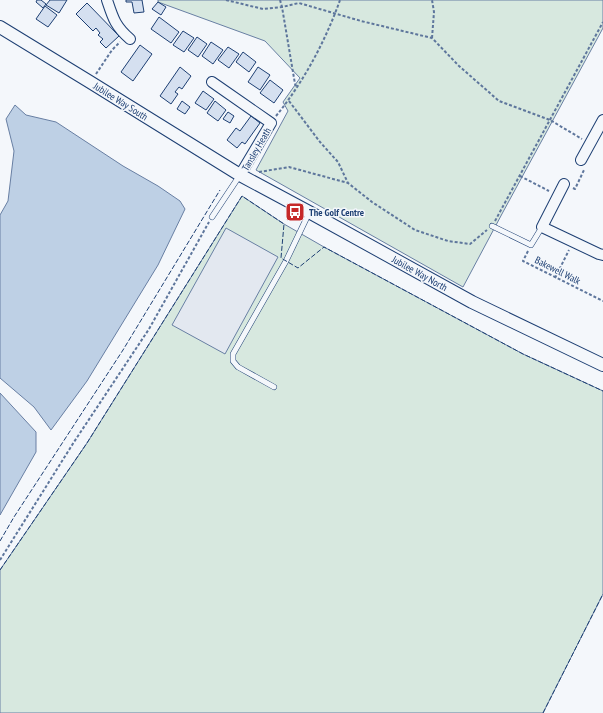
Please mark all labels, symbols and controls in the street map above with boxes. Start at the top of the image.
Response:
street label: Jubilee Way South [90,79,150,123]
street label: Tansley Heath [239,125,274,173]
bus stop icon: The Golf Centre [284,201,306,223]
place label: The Golf Centre [309,206,364,219]
street label: Jubilee Way North [389,252,450,294]
street label: Bakewell Walk [533,253,583,288]

